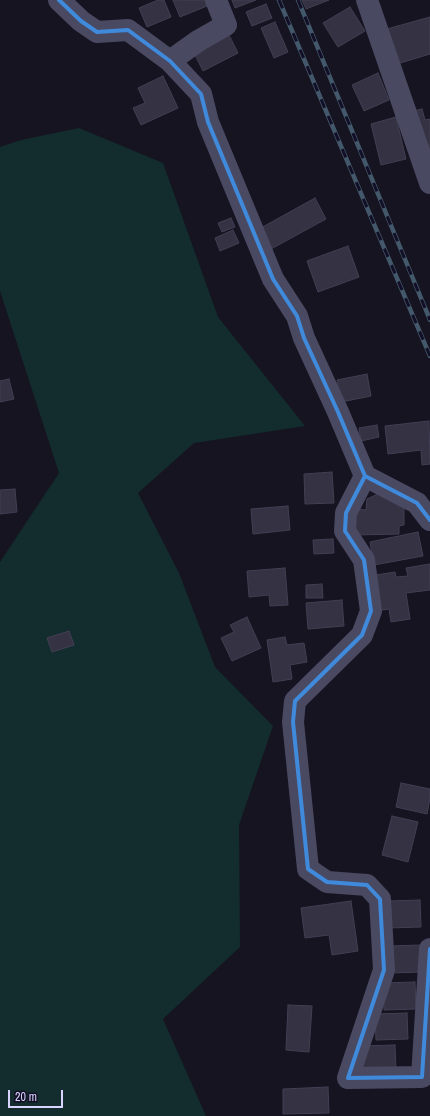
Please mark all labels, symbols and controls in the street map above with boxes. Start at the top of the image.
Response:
scale bar [10,1082,65,1108]
text: 20 m [15,1089,37,1105]

